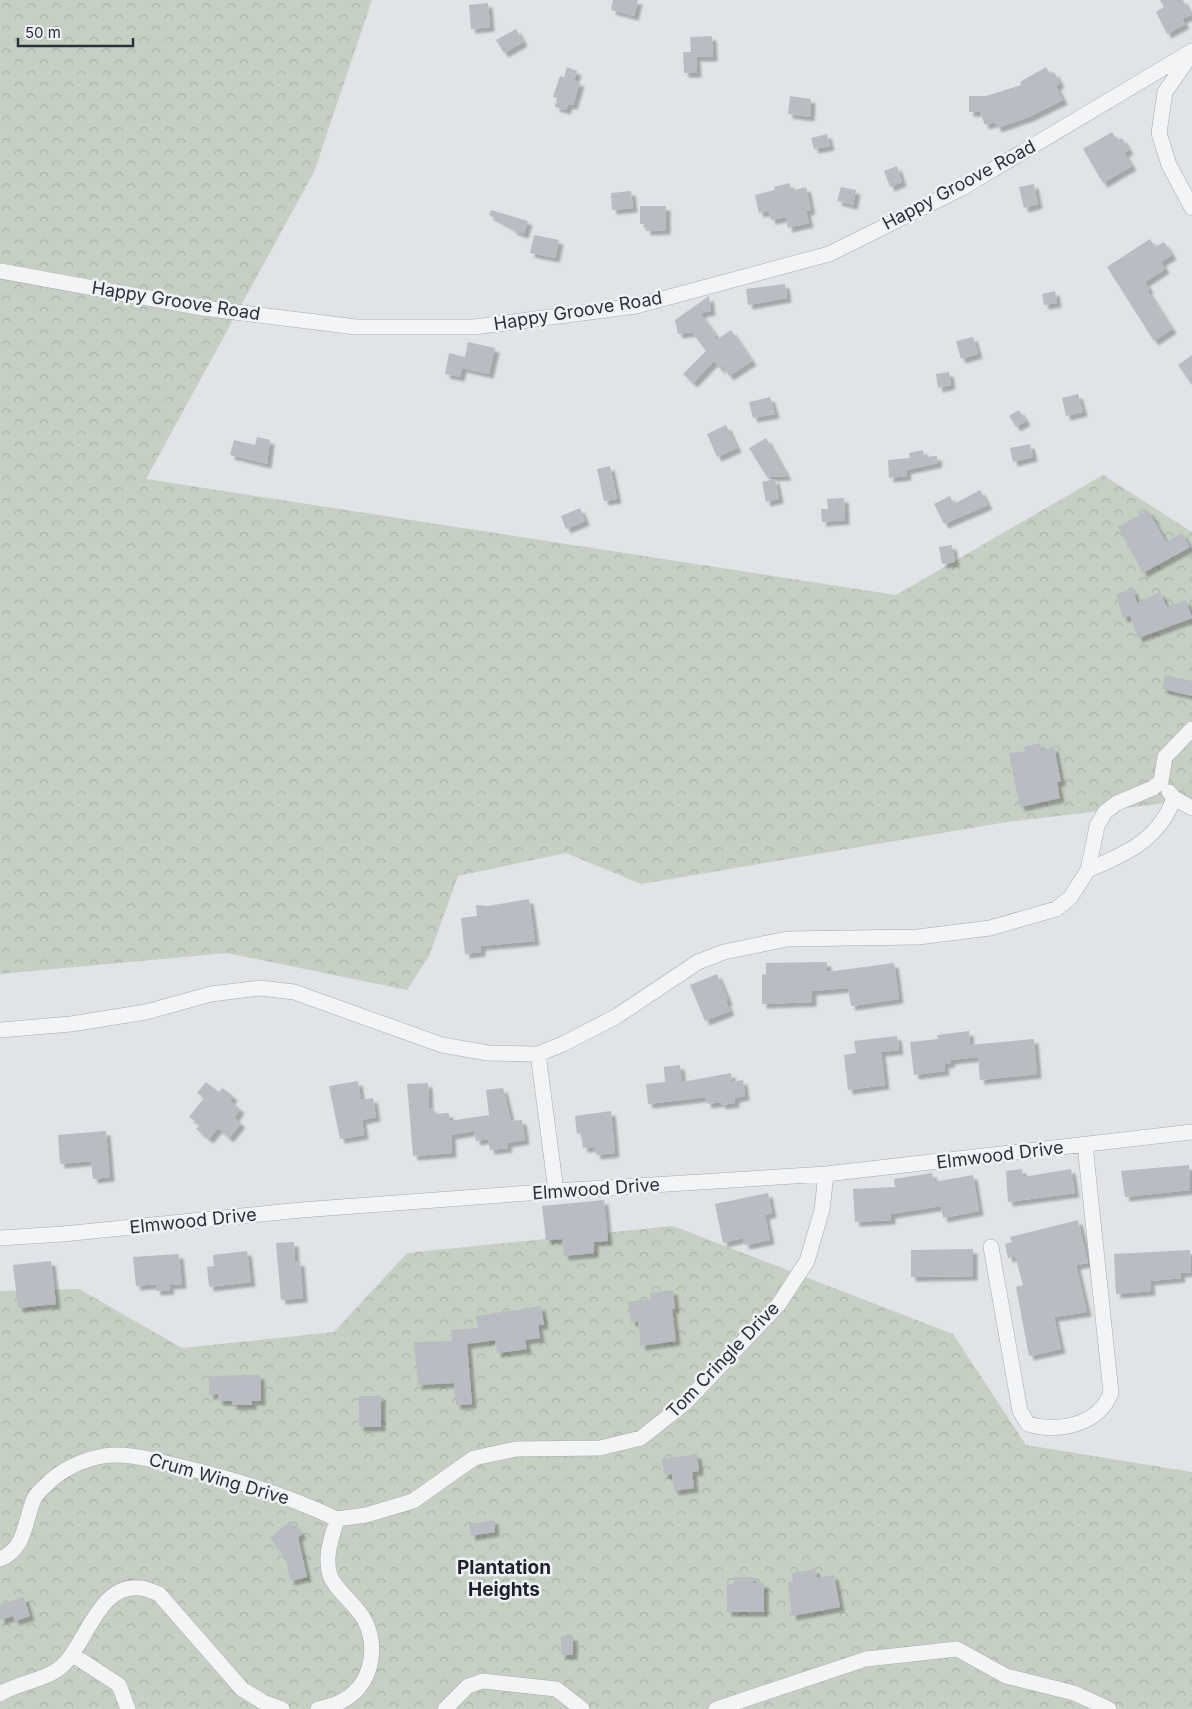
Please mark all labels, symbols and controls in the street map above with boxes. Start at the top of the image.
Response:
scale bar [18,15,132,47]
text: 50 m [25,23,61,42]
street label: Happy Groove Road [879,135,1039,234]
street label: Happy Groove Road [90,277,262,324]
street label: Happy Groove Road [492,287,664,334]
street label: Elmwood Drive [935,1136,1065,1173]
street label: Elmwood Drive [532,1174,660,1203]
street label: Elmwood Drive [128,1203,258,1238]
street label: Tom Cringle Drive [662,1297,783,1422]
street label: Crum Wing Drive [147,1448,292,1509]
district label: Plantation Heights [457,1556,551,1601]

